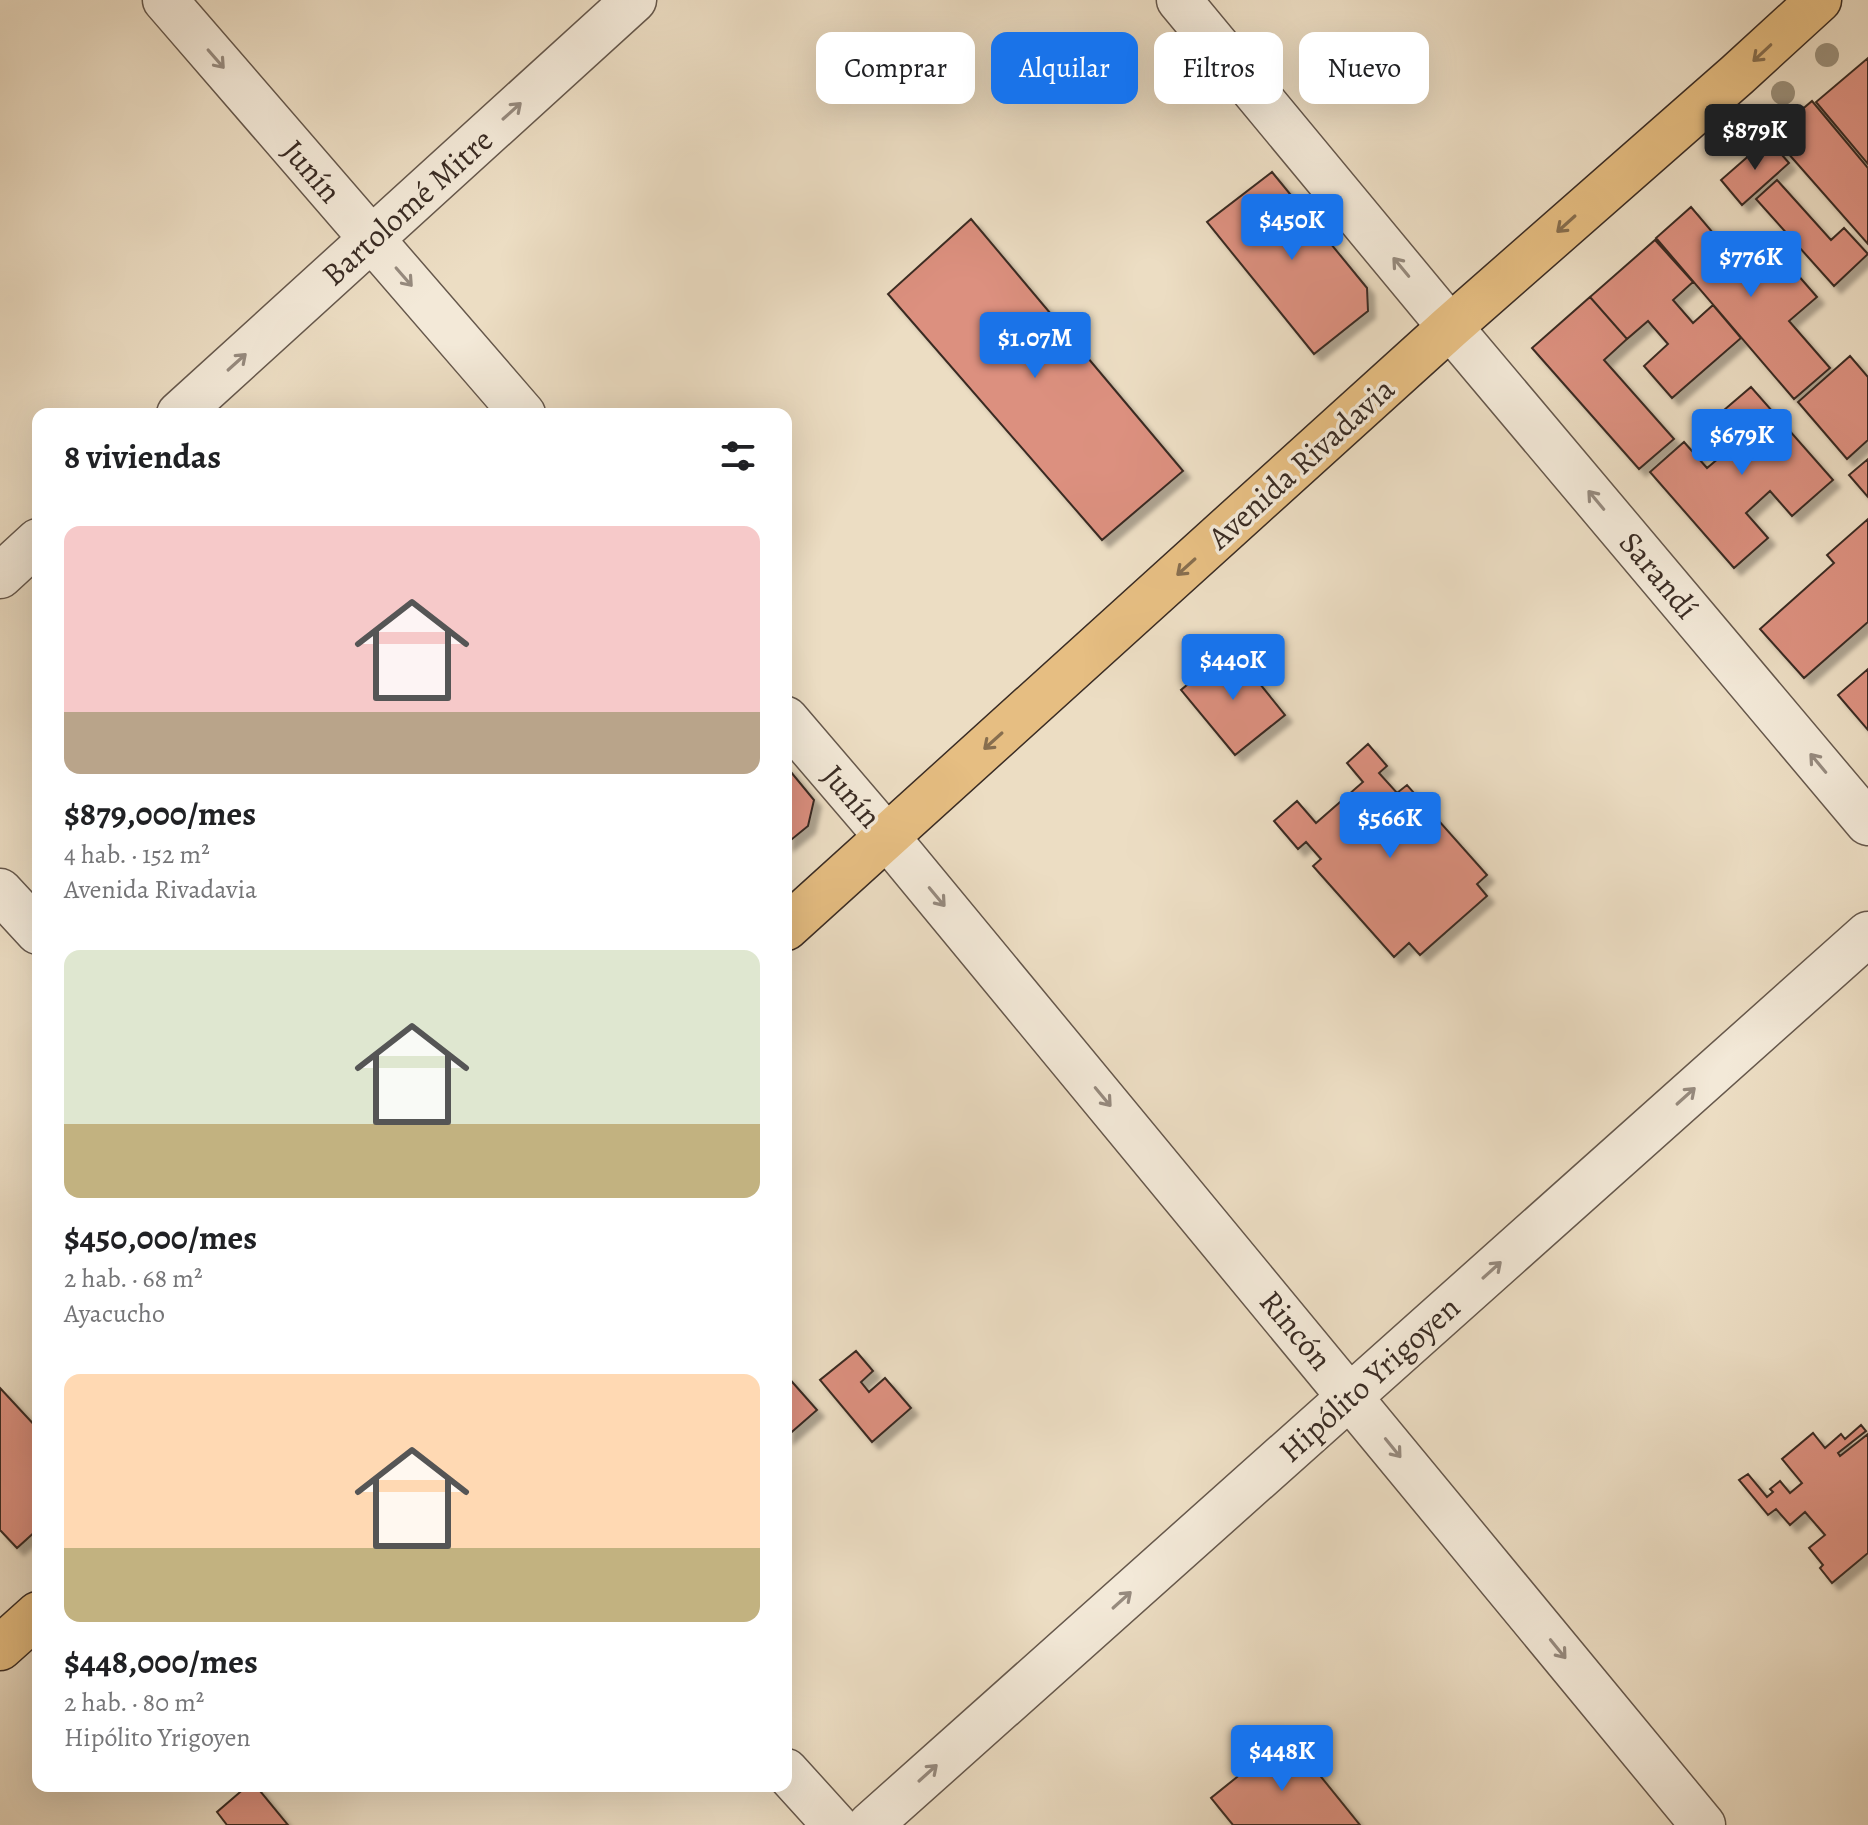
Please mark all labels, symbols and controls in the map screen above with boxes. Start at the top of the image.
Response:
chip: Comprar [816,32,975,104]
chip: Alquilar [991,32,1138,104]
chip: Filtros [1154,32,1283,104]
chip: Nuevo [1299,32,1429,104]
one-way arrow [1752,43,1772,61]
one-way arrow [207,48,225,69]
one-way arrow [502,102,522,121]
pin: $879K [1699,104,1811,172]
text: $879K [1723,112,1787,147]
street label: Bartolomé Mitre [312,118,502,296]
street label: Junín [272,130,352,212]
pin: $450K [1236,194,1348,262]
text: $450K [1259,202,1325,237]
one-way arrow [1557,215,1577,233]
pin: $776K [1695,231,1807,299]
text: $776K [1719,239,1783,274]
one-way arrow [1392,257,1410,278]
one-way arrow [395,266,413,286]
pin: $1.07M [970,312,1100,380]
text: $1.07M [998,320,1072,355]
one-way arrow [226,353,246,371]
street label: Avenida Rivadavia [1197,367,1404,560]
pin: $679K [1686,409,1798,477]
text: $679K [1710,417,1774,452]
text: 8 viviendas [64,433,221,480]
icon: filters [716,434,760,478]
one-way arrow [1587,490,1605,510]
street label: Sarandí [1609,522,1709,628]
one-way arrow [1176,558,1196,576]
icon: home [340,578,484,722]
pin: $440K [1177,634,1289,702]
text: $440K [1200,642,1266,677]
one-way arrow [983,732,1003,750]
one-way arrow [1809,753,1827,774]
street label: Junín [812,755,892,837]
text: $879,000/mes [64,790,256,837]
pin: $566K [1334,792,1446,860]
text: $566K [1358,800,1422,835]
text: 4 hab. · 152 m² [64,837,210,872]
text: Avenida Rivadavia [64,872,257,907]
one-way arrow [928,886,946,906]
icon: home [340,1002,484,1146]
one-way arrow [1094,1086,1111,1107]
one-way arrow [1675,1088,1695,1106]
text: $450,000/mes [64,1214,257,1261]
text: 2 hab. · 68 m² [64,1261,202,1296]
one-way arrow [1481,1261,1501,1279]
street label: Rincón [1249,1280,1343,1380]
street label: Hipólito Yrigoyen [1269,1286,1469,1472]
text: Ayacucho [64,1296,165,1331]
icon: home [340,1426,484,1570]
one-way arrow [1384,1437,1402,1458]
one-way arrow [1112,1591,1132,1609]
text: $448,000/mes [64,1638,258,1685]
one-way arrow [1549,1638,1567,1659]
text: 2 hab. · 80 m² [64,1685,204,1720]
text: Hipólito Yrigoyen [64,1720,251,1755]
pin: $448K [1226,1725,1338,1793]
text: $448K [1249,1733,1315,1768]
one-way arrow [918,1764,938,1782]

